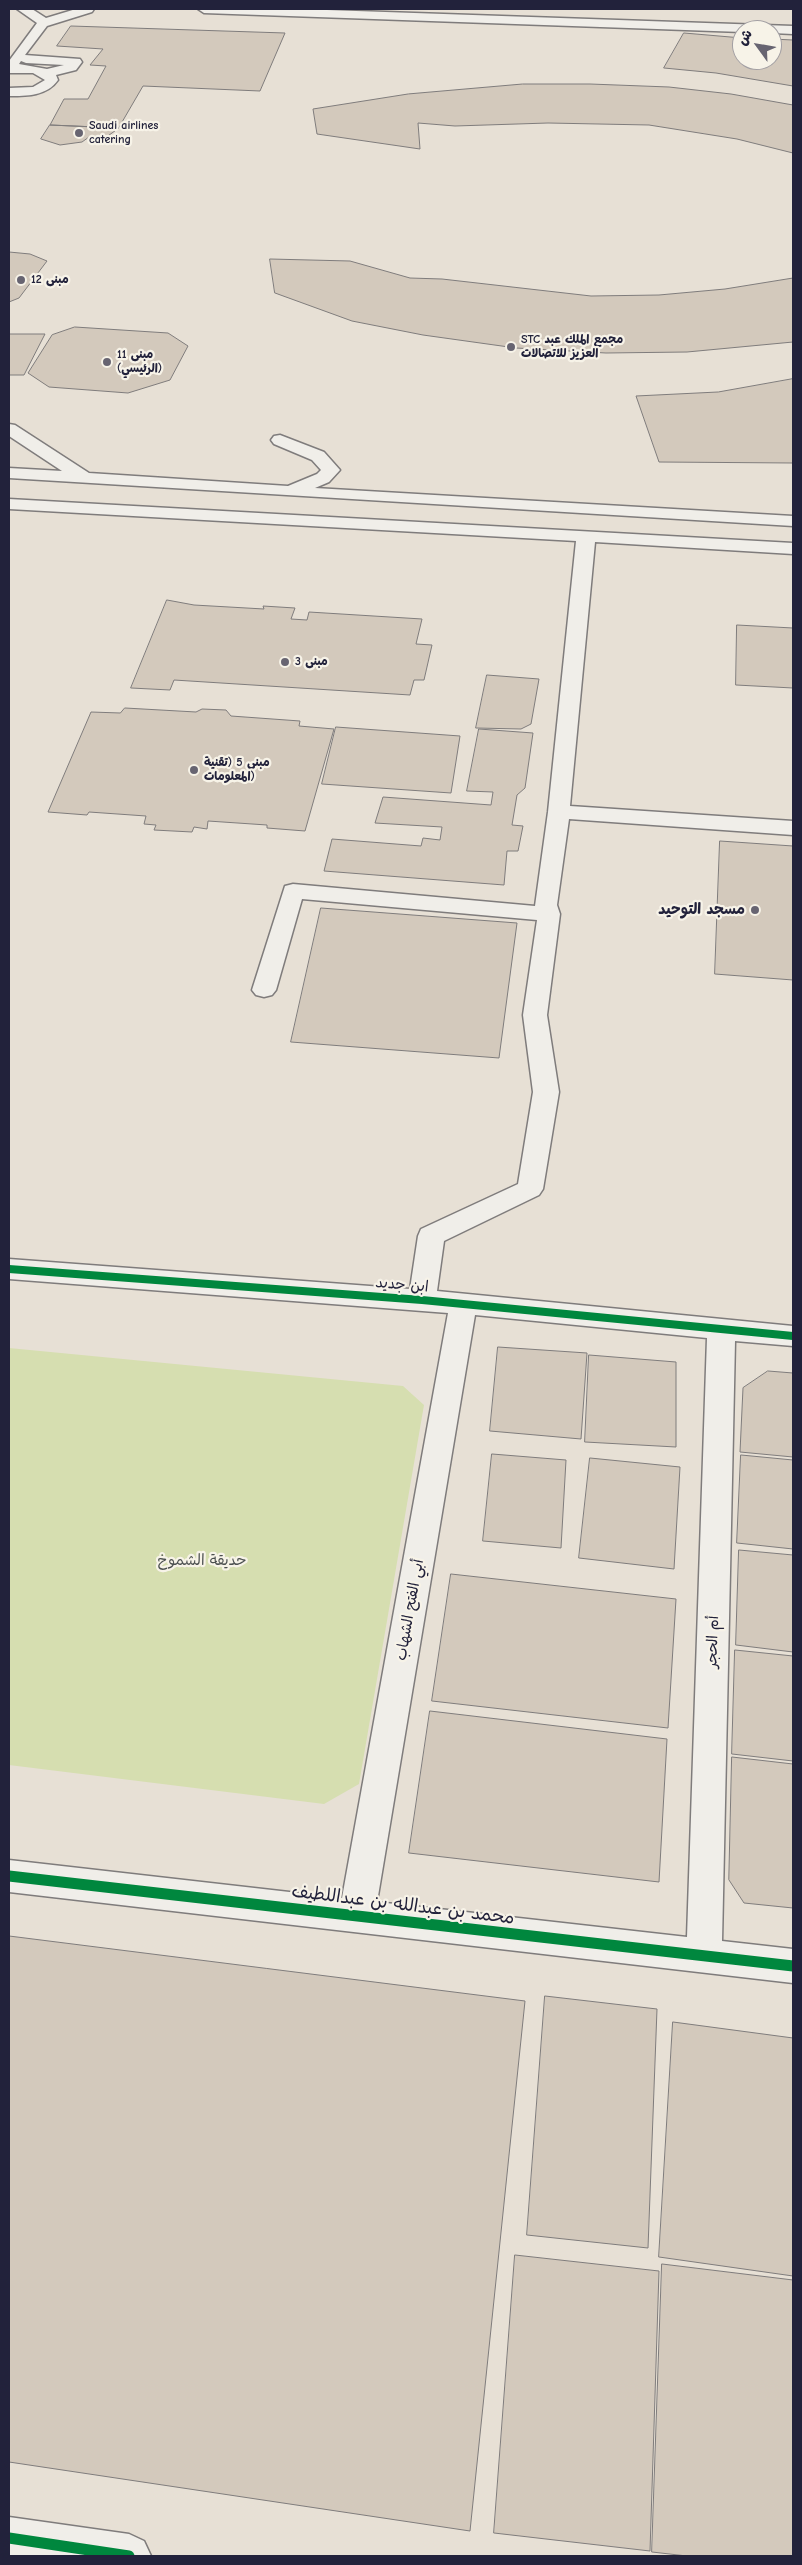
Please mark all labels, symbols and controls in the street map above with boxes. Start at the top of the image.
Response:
north arrow [732,20,782,70]
text: ش [733,26,756,48]
place label: Saudi airlines catering [89,119,158,147]
marker: Saudi airlines catering [73,127,85,139]
place label: مبنى 12 [31,273,69,287]
marker: مبنى 12 [15,274,27,286]
place label: STC مجمع الملك عبد العزيز للاتصالات [521,333,623,361]
marker: STC مجمع الملك عبد العزيز للاتصالات [505,341,517,353]
place label: مبنى 11 (الرئيسي) [117,348,162,376]
marker: مبنى 11 (الرئيسي) [101,356,113,368]
place label: مبنى 3 [295,655,328,669]
marker: مبنى 3 [279,656,291,668]
place label: مبنى 5 (تقنية المعلومات) [204,756,270,784]
marker: مبنى 5 (تقنية المعلومات) [188,764,200,776]
place label: مسجد التوحيد [658,901,745,919]
marker: مسجد التوحيد [749,904,761,916]
street label: ابن جديد [375,1274,429,1296]
park label: حديقة الشموخ [158,1552,246,1570]
street label: أبي الفتح الشهاب [392,1558,428,1662]
street label: أم الحجر [703,1615,723,1669]
street label: محمد بن عبدالله بن عبداللطيف [290,1881,516,1929]

